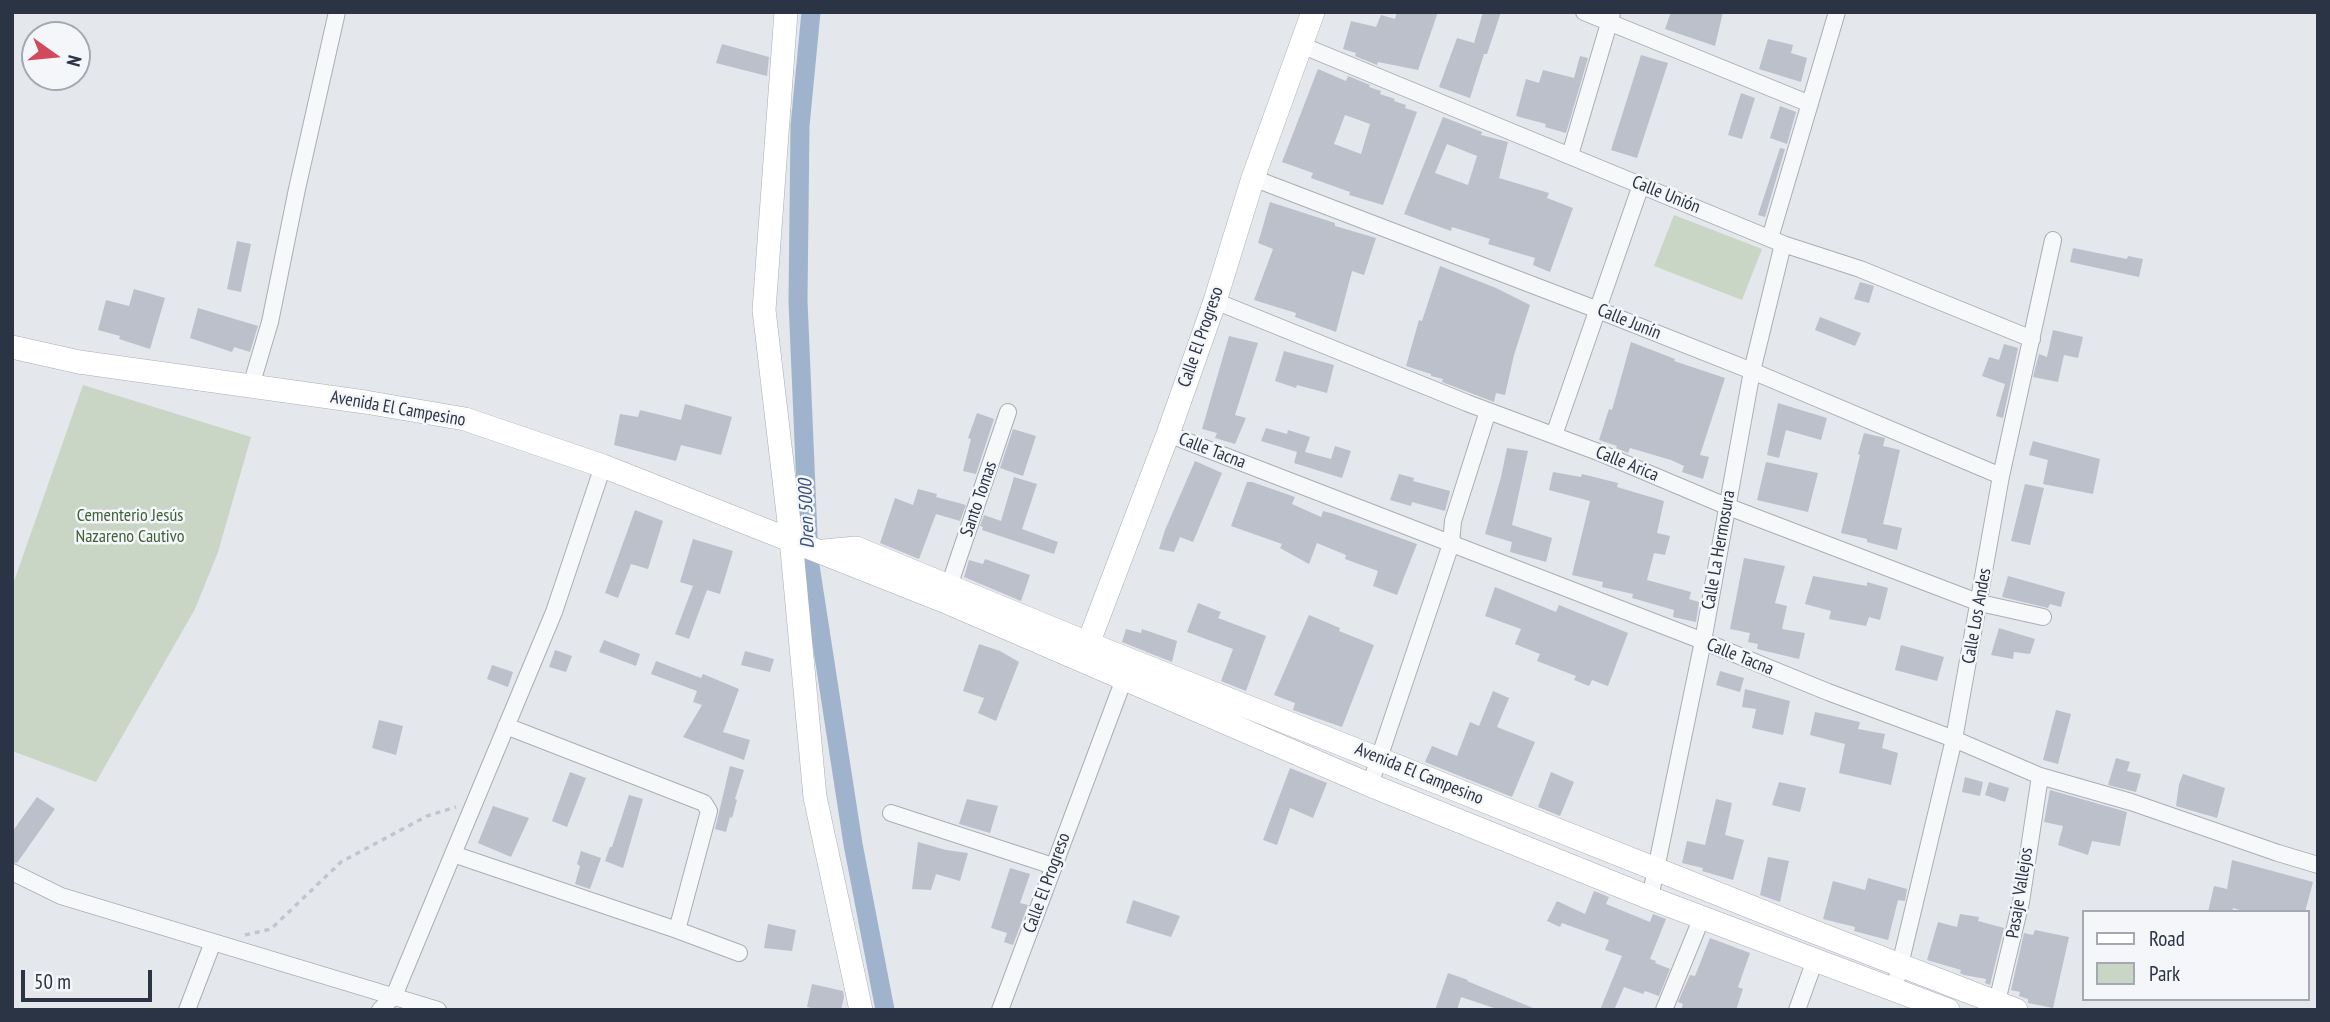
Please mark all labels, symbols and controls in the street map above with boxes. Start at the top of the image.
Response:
north arrow [21,21,91,91]
text: N [61,53,87,69]
street label: Calle Unión [1629,172,1703,218]
street label: Calle El Progreso [1174,284,1228,390]
street label: Calle Junín [1594,299,1664,345]
street label: Avenida El Campesino [329,387,467,431]
street label: Calle Tacna [1175,428,1249,474]
street label: Calle Arica [1592,442,1662,486]
street label: Santo Tomas [956,459,1002,539]
water label: Dren 5000 [794,479,820,549]
street label: Calle La Hermosura [1698,489,1740,611]
park label: Cementerio Jesús Nazareno Cautivo [75,505,185,548]
street label: Calle Los Andes [1958,566,1996,666]
street label: Calle Tacna [1703,634,1777,680]
street label: Avenida El Campesino [1352,738,1486,810]
street label: Calle El Progreso [1019,830,1075,936]
street label: Pasaje Vallejos [2002,846,2038,940]
legend [2082,910,2309,1001]
text: Road [2149,925,2185,952]
scale bar [24,956,156,1000]
text: Park [2149,960,2180,987]
text: 50 m [34,968,71,995]

